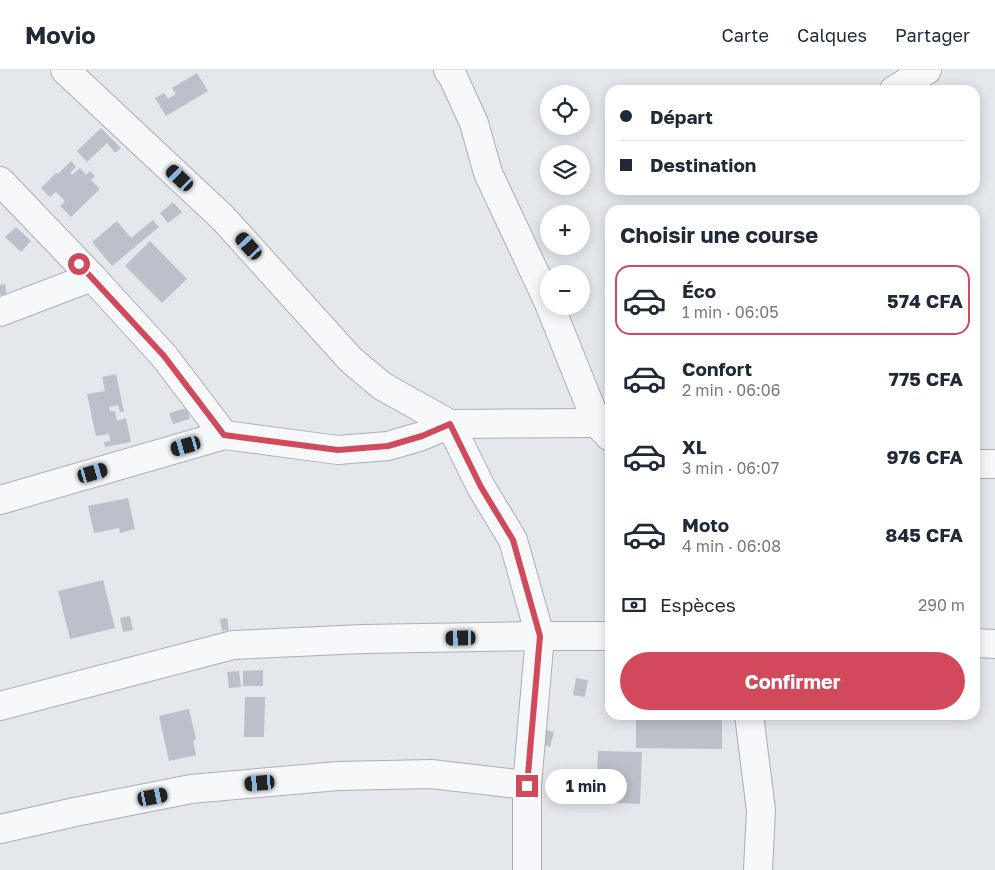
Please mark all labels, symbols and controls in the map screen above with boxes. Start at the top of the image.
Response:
text: Movio [25,20,96,49]
text: Carte [722,24,769,46]
text: Calques [797,24,867,46]
text: Partager [895,24,970,46]
map controls [540,85,590,315]
button: locate [540,85,590,135]
text: Départ [650,105,713,128]
button: layers [540,145,590,195]
text: Destination [650,153,756,176]
car [163,162,196,194]
button: + [540,205,590,255]
text: Choisir une course [620,221,818,248]
car [233,230,264,262]
route start [68,253,90,275]
button: − [540,265,590,315]
icon: car [622,278,667,323]
text: Éco [682,279,716,302]
text: 574 CFA [887,289,963,312]
text: 1 min · 06:05 [682,302,778,322]
icon: car [622,356,667,401]
text: Confort [682,357,752,380]
text: 775 CFA [889,367,963,390]
text: 2 min · 06:06 [682,380,780,400]
icon: car [622,434,667,479]
car [169,435,202,457]
text: XL [682,435,707,458]
text: 976 CFA [886,445,963,468]
text: 3 min · 06:07 [682,458,779,478]
car [76,462,109,484]
icon: car [622,512,667,557]
text: Moto [682,513,729,536]
text: 845 CFA [885,523,963,546]
text: 4 min · 06:08 [682,536,781,556]
icon: cash [620,591,648,619]
text: Espèces [660,593,736,616]
text: 290 m [918,595,965,615]
car [445,630,476,646]
button: Confirmer [620,652,965,710]
callout: 1 min [544,768,627,804]
car [244,774,275,792]
route end [516,775,538,797]
text: 1 min [566,776,606,796]
car [136,787,169,807]

